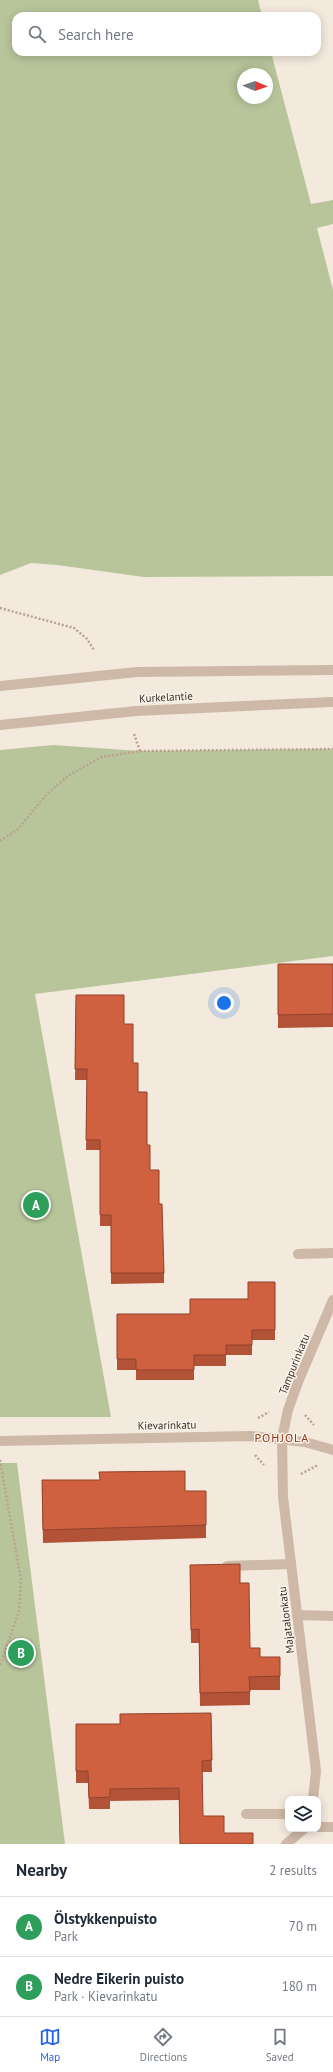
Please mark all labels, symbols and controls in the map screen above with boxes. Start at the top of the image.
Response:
search box [12,12,321,56]
icon: search [26,23,48,45]
text: Search here [58,25,134,44]
north arrow [237,68,273,104]
street label: Kurkelantie [139,689,194,705]
your location [214,993,234,1013]
pin: A [23,1190,49,1220]
street label: Tampurinkatu [275,1332,313,1396]
street label: Kievarinkatu [137,1417,197,1433]
district label: POHJOLA [255,1430,309,1445]
street label: Majatalonkatu [275,1586,297,1654]
pin: B [8,1638,34,1668]
map controls [285,1796,321,1832]
button: layers [285,1796,321,1832]
text: Nearby [16,1859,67,1881]
text: 2 results [269,1862,317,1879]
text: Ölstykkenpuisto [54,1909,157,1928]
text: A [25,1918,33,1935]
text: 70 m [289,1918,317,1935]
text: Park [54,1928,78,1945]
text: Nedre Eikerin puisto [54,1969,184,1988]
text: B [25,1978,33,1995]
text: 180 m [282,1978,317,1995]
text: Park · Kievarinkatu [54,1988,157,2005]
tab: Map [39,2026,61,2064]
tab: Directions [140,2026,187,2064]
tab: Saved [266,2026,294,2064]

